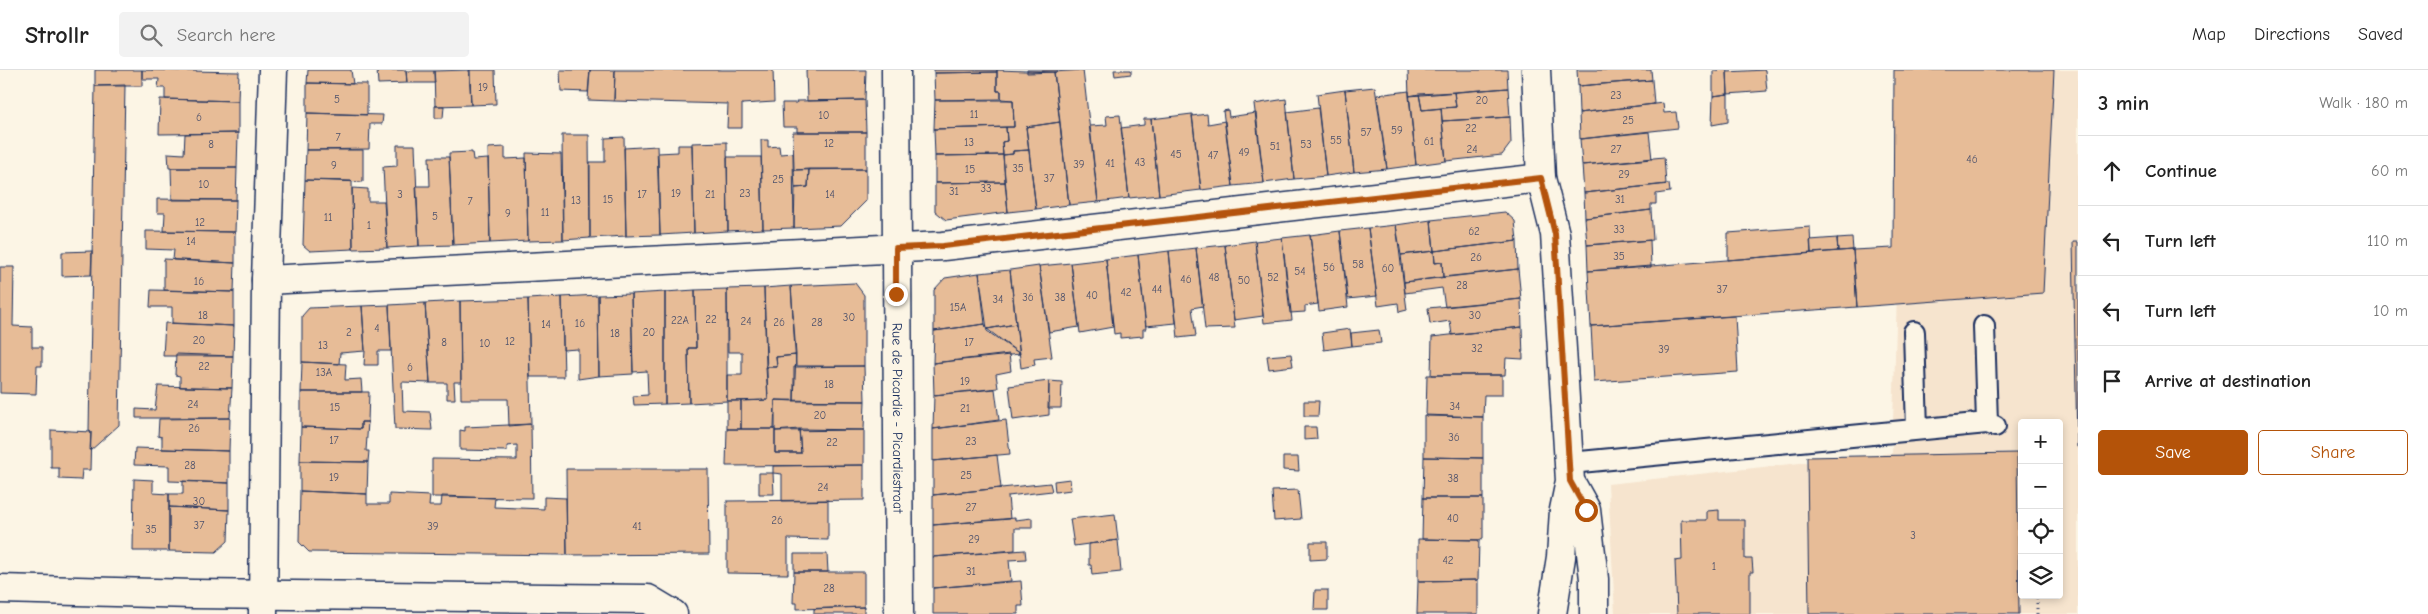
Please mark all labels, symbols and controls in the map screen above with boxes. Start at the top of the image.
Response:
search box [119,12,469,57]
text: Strollr [25,21,89,49]
icon: search [137,21,165,49]
text: Search here [177,24,276,46]
text: Map [2192,24,2226,45]
text: Directions [2254,24,2330,45]
text: Saved [2358,24,2403,45]
house number: 19 [478,81,488,94]
house number: 23 [1610,89,1622,102]
text: 3 min [2098,91,2149,115]
house number: 5 [334,93,340,106]
house number: 20 [1476,94,1488,107]
text: Walk · 180 m [2319,94,2408,112]
house number: 11 [970,108,978,121]
house number: 10 [818,109,830,122]
house number: 6 [196,111,202,124]
house number: 25 [1622,114,1634,127]
house number: 22 [1465,122,1477,135]
house number: 59 [1391,124,1403,137]
house number: 57 [1360,126,1372,139]
house number: 7 [335,131,341,144]
house number: 55 [1330,134,1342,147]
house number: 61 [1424,135,1434,148]
house number: 13 [964,136,974,149]
house number: 12 [824,137,834,150]
house number: 8 [208,138,214,151]
house number: 53 [1300,138,1312,151]
house number: 51 [1270,140,1280,153]
house number: 24 [1466,143,1478,156]
house number: 27 [1611,143,1621,156]
house number: 49 [1238,146,1250,159]
house number: 45 [1170,148,1182,161]
house number: 47 [1208,149,1218,162]
house number: 46 [1966,153,1978,166]
house number: 43 [1135,156,1145,169]
house number: 41 [1105,157,1115,170]
icon: ahead [2098,157,2126,185]
house number: 39 [1073,158,1085,171]
house number: 9 [331,159,337,172]
text: Continue [2145,160,2217,182]
house number: 35 [1012,162,1024,175]
text: 60 m [2371,162,2408,180]
house number: 15 [965,163,975,176]
house number: 29 [1618,168,1630,181]
house number: 37 [1044,172,1054,185]
house number: 25 [772,173,784,186]
house number: 10 [198,178,210,191]
house number: 33 [980,182,992,195]
house number: 31 [949,185,959,198]
house number: 19 [671,187,681,200]
house number: 23 [739,187,751,200]
house number: 3 [397,188,403,201]
house number: 17 [637,188,647,201]
house number: 21 [705,188,715,201]
house number: 14 [825,188,835,201]
house number: 15 [603,193,613,206]
house number: 31 [1615,193,1625,206]
house number: 13 [571,194,581,207]
house number: 7 [467,195,473,208]
house number: 11 [541,206,549,219]
house number: 9 [505,207,511,220]
house number: 5 [432,210,438,223]
house number: 11 [324,211,332,224]
house number: 12 [195,216,205,229]
house number: 1 [367,219,371,232]
house number: 33 [1613,223,1625,236]
house number: 62 [1468,225,1480,238]
icon: left [2098,227,2126,255]
text: Turn left [2145,230,2216,252]
text: 110 m [2367,232,2408,250]
house number: 14 [186,235,196,248]
house number: 35 [1613,250,1625,263]
house number: 26 [1470,251,1482,264]
house number: 58 [1352,258,1364,271]
house number: 56 [1323,261,1335,274]
house number: 60 [1382,262,1394,275]
house number: 54 [1294,265,1306,278]
house number: 48 [1209,271,1220,284]
house number: 52 [1267,271,1279,284]
house number: 46 [1180,273,1192,286]
house number: 50 [1238,274,1250,287]
house number: 16 [194,275,204,288]
house number: 28 [1456,279,1468,292]
route end [885,283,908,306]
house number: 44 [1152,283,1162,296]
house number: 37 [1717,283,1727,296]
house number: 42 [1120,286,1132,299]
house number: 40 [1086,289,1098,302]
house number: 36 [1022,291,1034,304]
house number: 38 [1054,291,1066,304]
house number: 34 [993,293,1003,306]
icon: left [2098,297,2126,325]
text: Turn left [2145,300,2216,322]
house number: 15A [950,301,967,314]
text: 10 m [2373,302,2408,320]
house number: 18 [198,309,208,322]
house number: 30 [1469,309,1481,322]
house number: 30 [843,311,855,324]
house number: 22 [705,313,717,326]
house number: 22A [671,314,690,327]
house number: 24 [740,315,752,328]
house number: 26 [773,316,785,329]
house number: 28 [811,316,823,329]
house number: 16 [575,317,585,330]
house number: 14 [541,318,551,331]
house number: 4 [374,322,380,335]
street label: Rue de Picardie - Picardiestraat [888,323,906,514]
house number: 2 [346,326,352,339]
house number: 20 [643,326,655,339]
house number: 18 [610,327,620,340]
house number: 20 [193,334,205,347]
house number: 12 [505,335,515,348]
house number: 8 [441,336,447,349]
house number: 17 [964,336,974,349]
house number: 10 [479,337,491,350]
house number: 13 [318,339,328,352]
house number: 32 [1471,342,1483,355]
house number: 39 [1658,343,1670,356]
house number: 22 [198,360,210,373]
house number: 6 [407,361,413,374]
house number: 13A [316,366,333,379]
icon: arrive [2098,367,2126,395]
text: Arrive at destination [2145,370,2311,392]
house number: 19 [960,375,970,388]
house number: 18 [824,378,834,391]
house number: 24 [187,398,199,411]
house number: 34 [1450,400,1460,413]
house number: 15 [330,401,340,414]
house number: 21 [960,402,970,415]
house number: 20 [814,409,826,422]
map controls [2018,419,2063,599]
button: + [2018,419,2063,464]
house number: 26 [188,422,200,435]
button: Save [2098,430,2248,475]
button: Share [2258,430,2408,475]
house number: 36 [1448,431,1460,444]
house number: 17 [329,434,339,447]
house number: 23 [965,435,977,448]
house number: 22 [826,436,838,449]
house number: 28 [184,459,196,472]
button: − [2018,464,2063,509]
house number: 25 [960,469,972,482]
house number: 19 [329,471,339,484]
house number: 38 [1447,472,1459,485]
house number: 24 [817,481,829,494]
house number: 30 [193,495,205,508]
route start [1575,499,1598,522]
house number: 27 [966,501,976,514]
button: locate [2018,509,2063,554]
house number: 40 [1447,512,1459,525]
house number: 26 [771,514,783,527]
house number: 37 [194,519,204,532]
house number: 39 [427,520,439,533]
house number: 41 [632,520,642,533]
house number: 35 [145,523,157,536]
house number: 3 [1910,529,1916,542]
house number: 29 [968,533,980,546]
house number: 42 [1442,554,1454,567]
button: layers [2018,554,2063,599]
house number: 1 [1712,560,1716,573]
house number: 31 [966,565,976,578]
house number: 28 [823,582,835,595]

